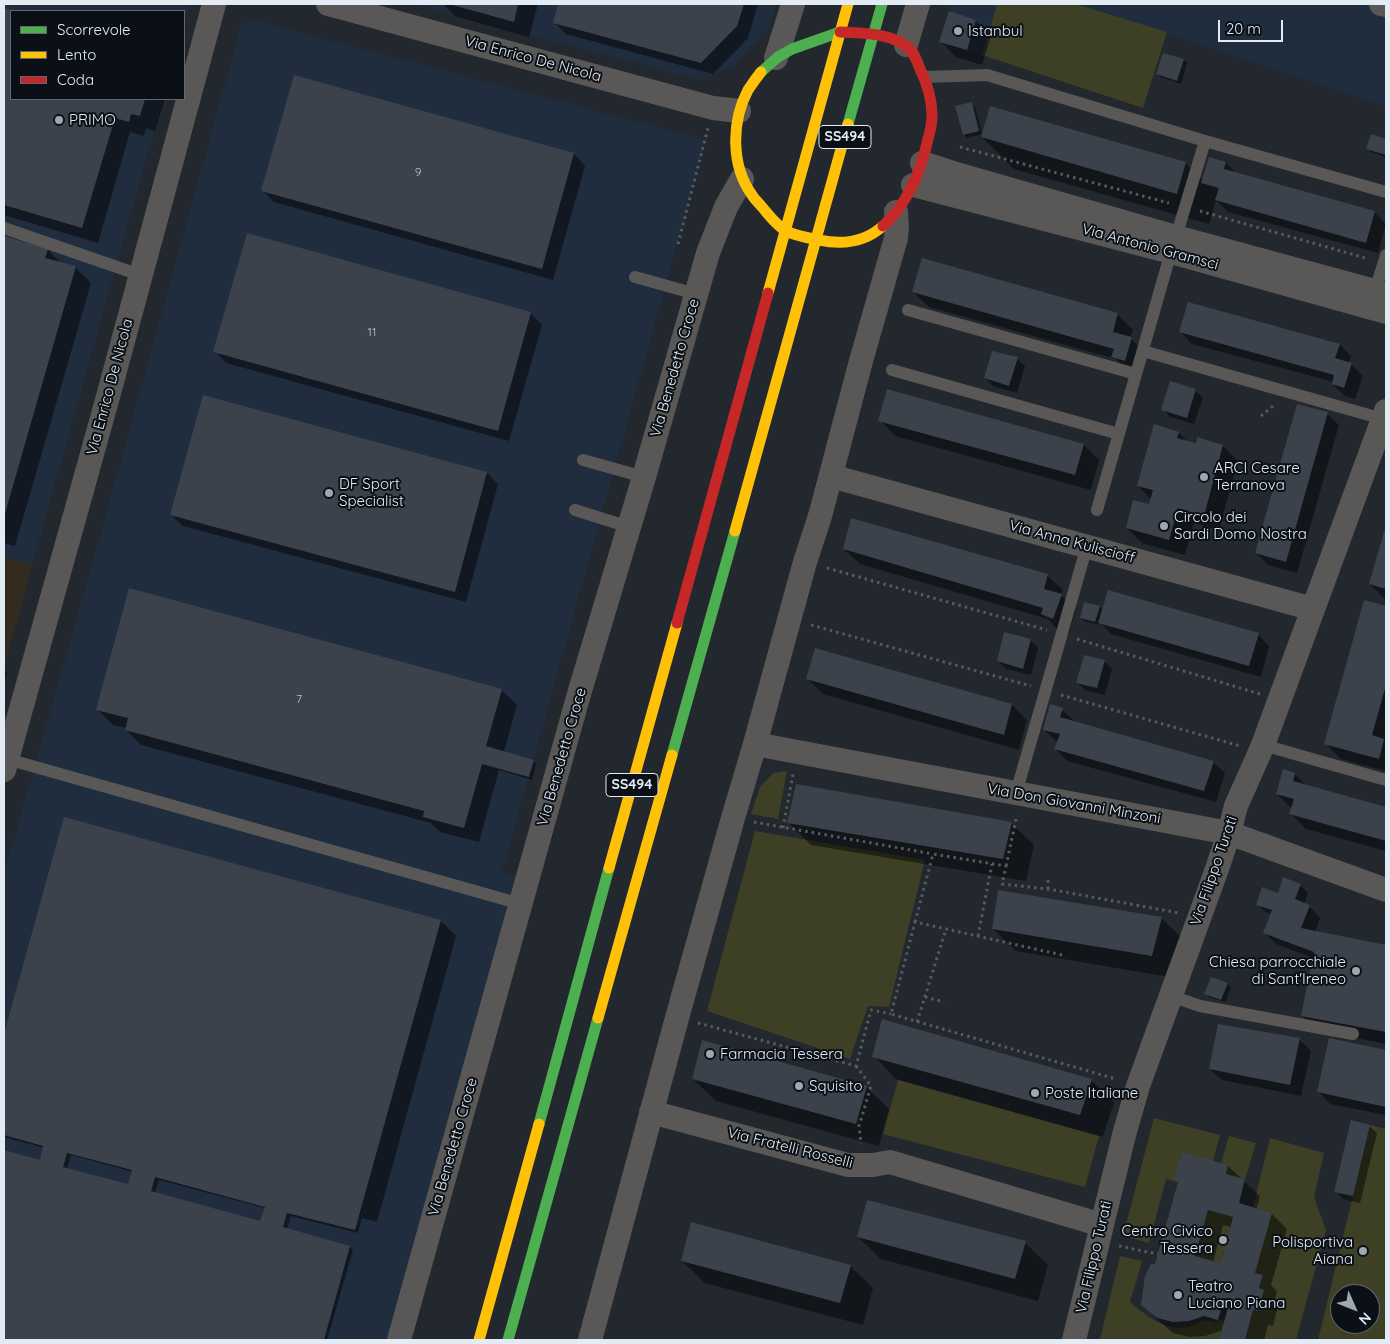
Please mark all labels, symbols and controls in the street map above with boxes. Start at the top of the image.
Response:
legend [10,10,185,100]
scale bar [1220,10,1285,42]
text: 20 m [1226,19,1261,38]
text: Scorrevole [57,20,131,39]
place label: Istanbul [968,22,1023,40]
marker: Istanbul [952,25,964,37]
street label: Via Enrico De Nicola [463,32,603,86]
text: Lento [57,45,96,64]
text: Coda [57,70,94,89]
place label: PRIMO [69,111,116,129]
marker: PRIMO [53,114,65,126]
road number: SS494 [819,125,871,148]
house number: 9 [415,165,421,179]
street label: Via Antonio Gramsci [1080,220,1220,274]
street label: Via Benedetto Croce [647,297,703,439]
street label: Via Enrico De Nicola [83,317,137,457]
house number: 11 [368,325,376,339]
place label: ARCI Cesare Terranova [1214,459,1300,494]
marker: ARCI Cesare Terranova [1198,471,1210,483]
place label: DF Sport Specialist [339,475,404,510]
marker: DF Sport Specialist [323,487,335,499]
place label: Circolo dei Sardi Domo Nostra [1174,508,1307,543]
street label: Via Anna Kuliscioff [1007,517,1137,567]
marker: Circolo dei Sardi Domo Nostra [1158,520,1170,532]
street label: Via Benedetto Croce [534,686,590,828]
house number: 7 [296,692,302,706]
road number: SS494 [606,774,658,796]
street label: Via Don Giovanni Minzoni [986,780,1162,828]
street label: Via Filippo Turati [1187,814,1241,928]
place label: Chiesa parrocchiale di Sant'Ireneo [1209,953,1346,988]
marker: Chiesa parrocchiale di Sant'Ireneo [1350,965,1362,977]
place label: Farmacia Tessera [720,1045,843,1063]
marker: Farmacia Tessera [704,1048,716,1060]
street label: Via Benedetto Croce [425,1076,481,1218]
place label: Squisito [809,1077,863,1095]
marker: Squisito [793,1080,805,1092]
place label: Poste Italiane [1045,1084,1138,1102]
marker: Poste Italiane [1029,1087,1041,1099]
street label: Via Fratelli Rosselli [725,1124,855,1172]
street label: Via Filippo Turati [1072,1199,1116,1315]
place label: Centro Civico Tessera [1121,1222,1213,1257]
place label: Polisportiva Aiana [1272,1233,1353,1268]
marker: Centro Civico Tessera [1217,1234,1229,1246]
marker: Polisportiva Aiana [1357,1245,1369,1257]
place label: Teatro Luciano Piana [1188,1277,1285,1312]
north arrow [1330,1284,1380,1334]
marker: Teatro Luciano Piana [1172,1289,1184,1301]
text: N [1355,1309,1375,1329]

